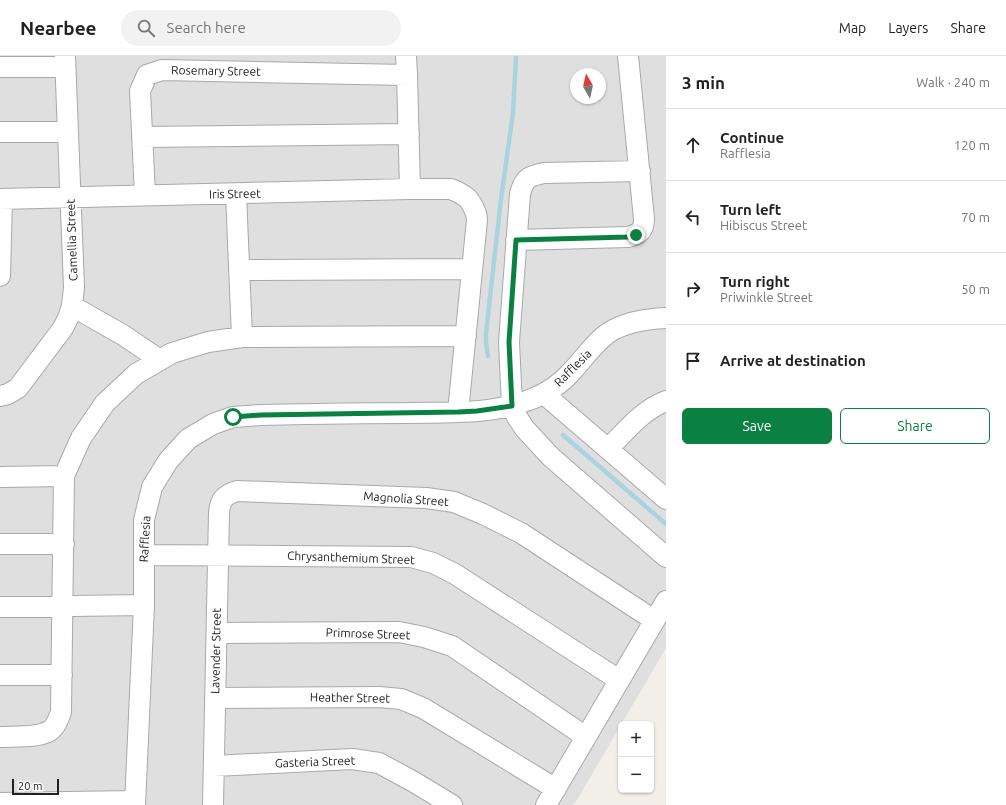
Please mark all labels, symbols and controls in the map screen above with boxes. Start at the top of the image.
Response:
search box [121,10,401,46]
text: Nearbee [20,17,97,39]
icon: search [135,17,157,39]
text: Search here [167,19,246,36]
text: Map [839,20,866,36]
text: Layers [888,20,928,36]
text: Share [950,20,986,36]
street label: Rosemary Street [171,63,261,78]
north arrow [570,68,606,104]
text: 3 min [682,73,725,92]
text: Walk · 240 m [916,75,990,89]
text: Continue [720,129,784,146]
icon: ahead [682,134,704,156]
text: 120 m [954,138,990,152]
text: Rafflesia [720,146,771,160]
street label: Iris Street [209,187,261,200]
street label: Camellia Street [64,198,79,281]
text: Turn left [720,201,781,218]
icon: left [682,206,704,228]
text: 70 m [961,210,990,224]
text: Hibiscus Street [720,218,807,232]
route end [627,226,645,244]
text: Turn right [720,273,790,290]
icon: right [682,278,704,300]
text: 50 m [961,282,990,296]
text: Priwinkle Street [720,290,813,304]
street label: Rafflesia [551,346,594,389]
icon: arrive [682,350,704,372]
text: Arrive at destination [720,352,866,369]
route start [224,408,242,426]
button: Save [682,408,832,444]
button: Share [840,408,990,444]
street label: Magnolia Street [363,489,450,508]
street label: Rafflesia [137,515,152,563]
street label: Chrysanthemium Street [287,549,415,566]
street label: Lavender Street [208,608,223,694]
street label: Primrose Street [325,626,411,641]
street label: Heather Street [310,690,390,705]
map controls [618,721,654,793]
button: + [618,721,654,757]
street label: Gasteria Street [275,754,356,769]
button: − [618,757,654,793]
scale bar [12,777,59,796]
text: 20 m [18,780,42,792]

